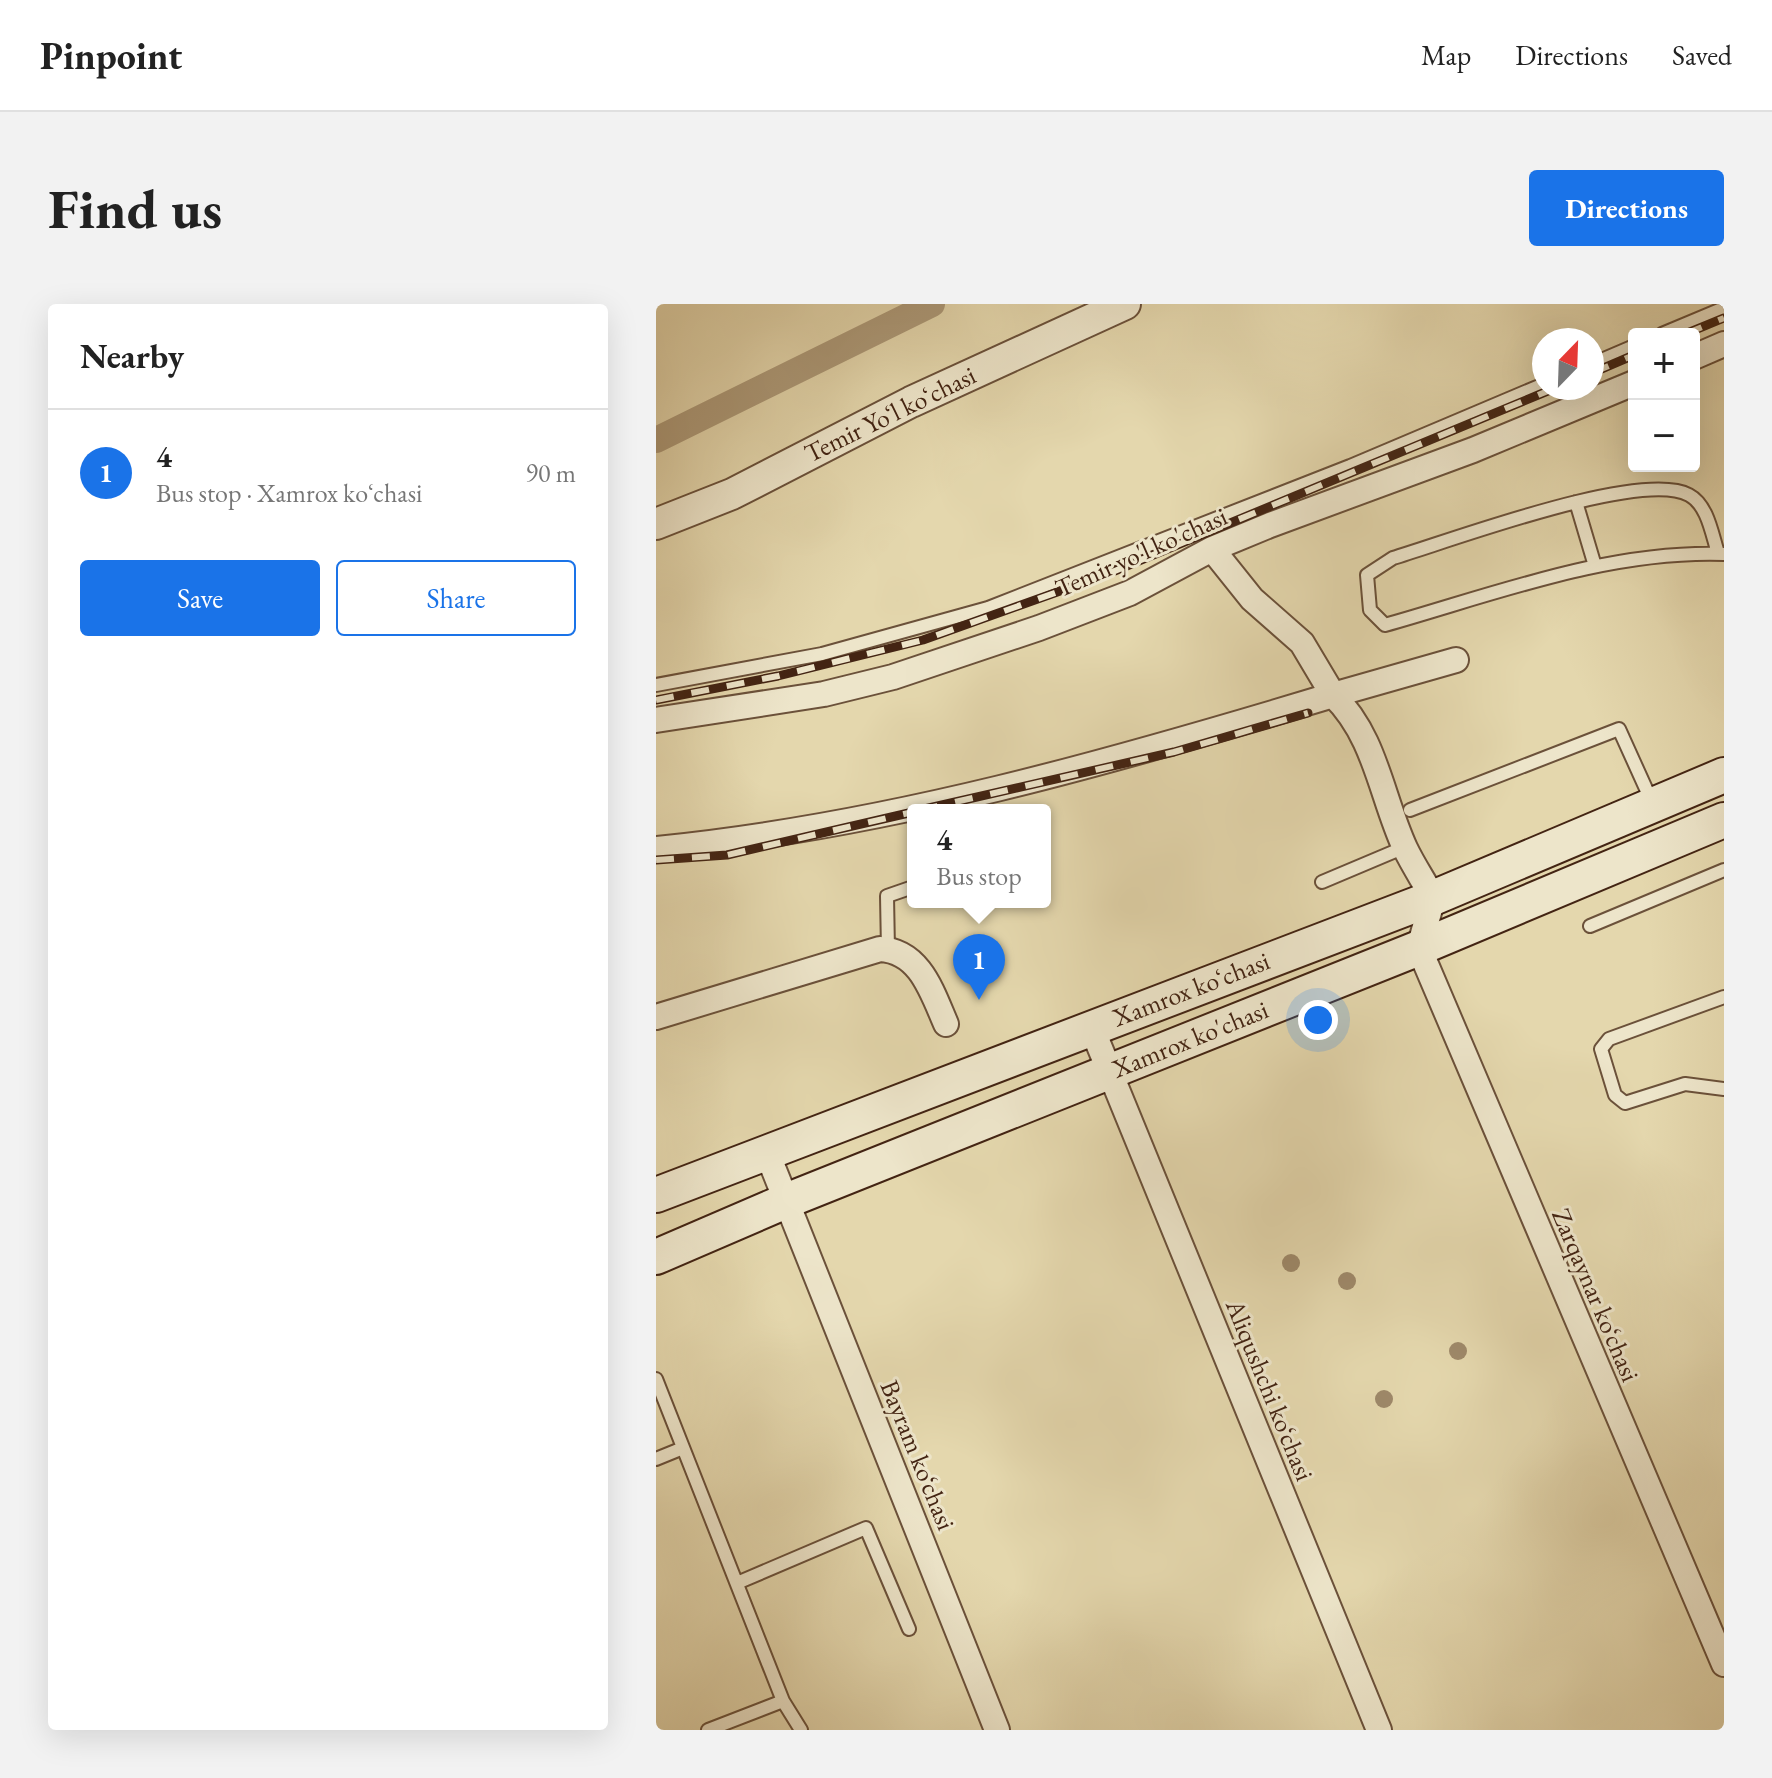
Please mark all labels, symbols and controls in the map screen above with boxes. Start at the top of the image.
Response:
text: Pinpoint [40,31,182,80]
text: Map [1421,37,1471,73]
text: Directions [1515,37,1628,73]
text: Saved [1672,37,1732,73]
button: Directions [1529,170,1724,246]
text: Find us [48,172,222,245]
north arrow [1532,328,1604,400]
map controls [1628,328,1700,472]
button: + [1628,328,1700,400]
text: Nearby [80,334,184,378]
street label: Temir Yoʻl koʻchasi [799,358,981,470]
button: − [1628,400,1700,472]
text: 4 [156,437,172,476]
text: 1 [99,456,113,490]
text: 90 m [526,456,576,490]
text: Bus stop · Xamrox koʻchasi [156,476,422,510]
street label: Temir yo'l ko'chasi [1050,499,1232,605]
button: Save [80,560,320,636]
button: Share [336,560,576,636]
popup [907,804,1051,908]
text: 4 [936,820,952,859]
text: Bus stop [936,859,1022,893]
pin: 1 [953,934,1005,1000]
street label: Xamrox koʻchasi [1107,943,1274,1035]
street label: Xamrox ko'chasi [1106,992,1273,1086]
your location [1298,1000,1338,1040]
street label: Zarqaynar ko‘chasi [1544,1203,1648,1387]
street label: Aliqushchi ko‘chasi [1218,1293,1322,1486]
street label: Bayram ko‘chasi [872,1375,964,1535]

